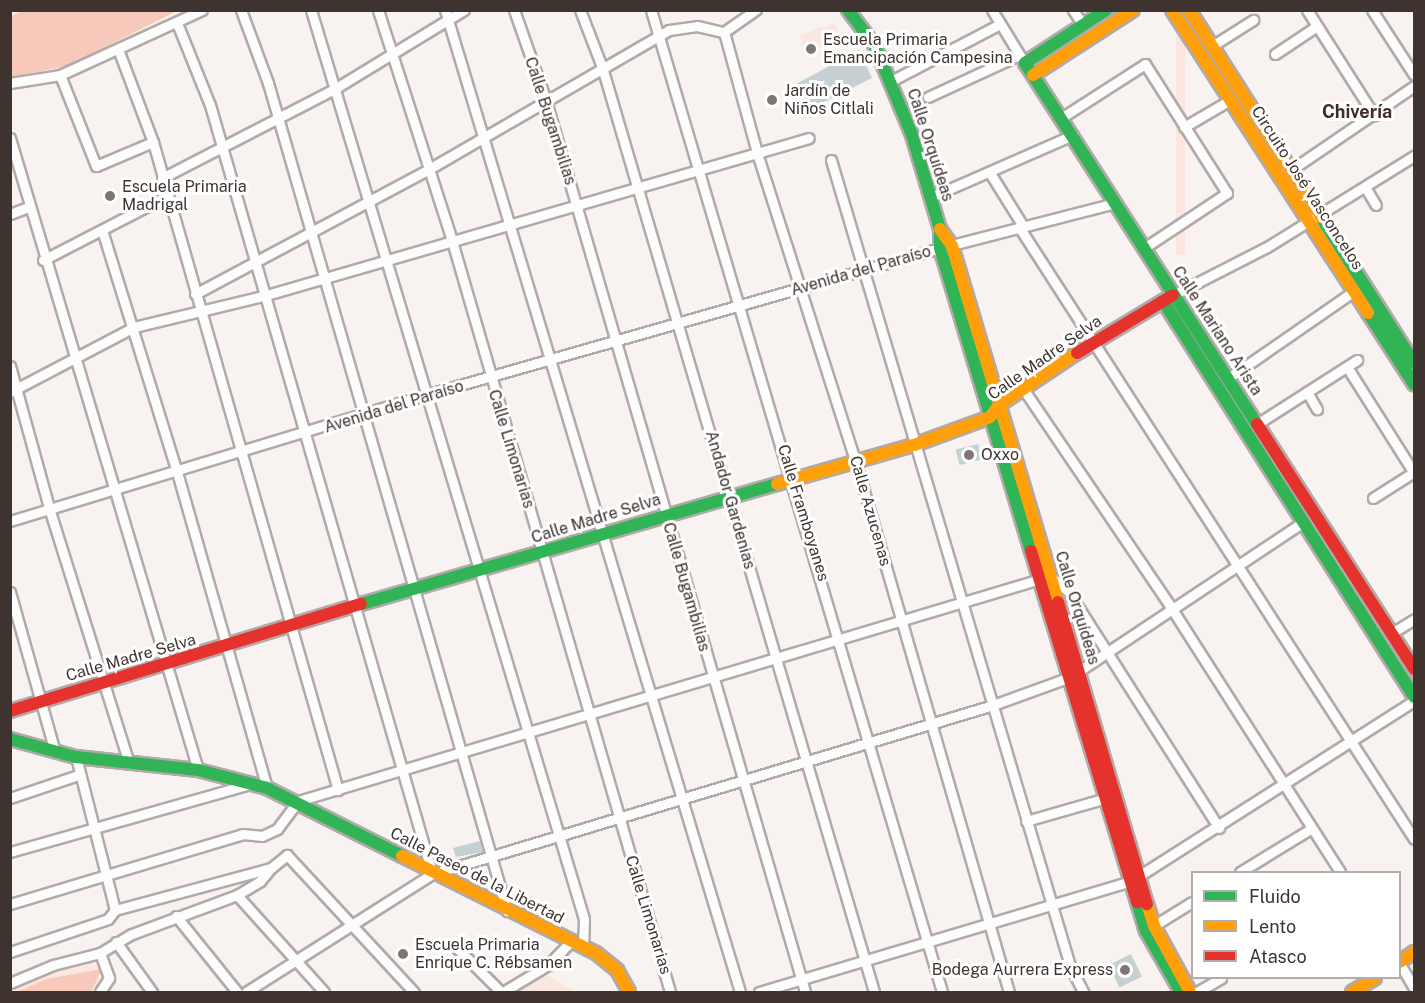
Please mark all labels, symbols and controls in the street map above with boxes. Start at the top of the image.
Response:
place label: Escuela Primaria Emancipación Campesina [823,30,1013,68]
marker: Escuela Primaria Emancipación Campesina [804,42,818,56]
street label: Calle Bugambilias [520,55,580,187]
place label: Jardín de Niños Citlali [784,81,874,119]
street label: Calle Orquídeas [903,86,957,204]
marker: Jardín de Niños Citlali [765,93,779,107]
district label: Chivería [1322,101,1392,123]
street label: Circuito José Vasconcelos [1247,102,1367,274]
place label: Escuela Primaria Madrigal [122,177,247,215]
marker: Escuela Primaria Madrigal [103,189,117,203]
street label: Avenida del Paraíso [789,242,933,300]
street label: Calle Mariano Arista [1168,263,1266,399]
street label: Calle Madre Selva [984,312,1106,404]
street label: Avenida del Paraíso [322,377,466,437]
street label: Calle Limonarias [484,387,538,511]
street label: Andador Gardenias [701,429,759,571]
street label: Calle Framboyanes [773,442,833,584]
place label: Oxxo [981,445,1019,465]
marker: Oxxo [962,448,976,462]
street label: Calle Azucenas [845,454,895,568]
street label: Calle Madre Selva [529,490,663,548]
street label: Calle Bugambilias [658,520,714,654]
street label: Calle Orquídeas [1051,549,1103,667]
street label: Calle Madre Selva [64,630,198,686]
street label: Calle Paseo de la Libertad [387,824,567,928]
street label: Calle Limonarias [621,853,675,977]
legend [1191,871,1401,979]
text: Fluido [1249,886,1301,907]
text: Lento [1249,916,1296,937]
place label: Escuela Primaria Enrique C. Rébsamen [415,935,573,973]
text: Atasco [1249,946,1307,967]
marker: Escuela Primaria Enrique C. Rébsamen [396,947,410,961]
place label: Bodega Aurrera Express [932,960,1113,980]
marker: Bodega Aurrera Express [1118,963,1132,977]

